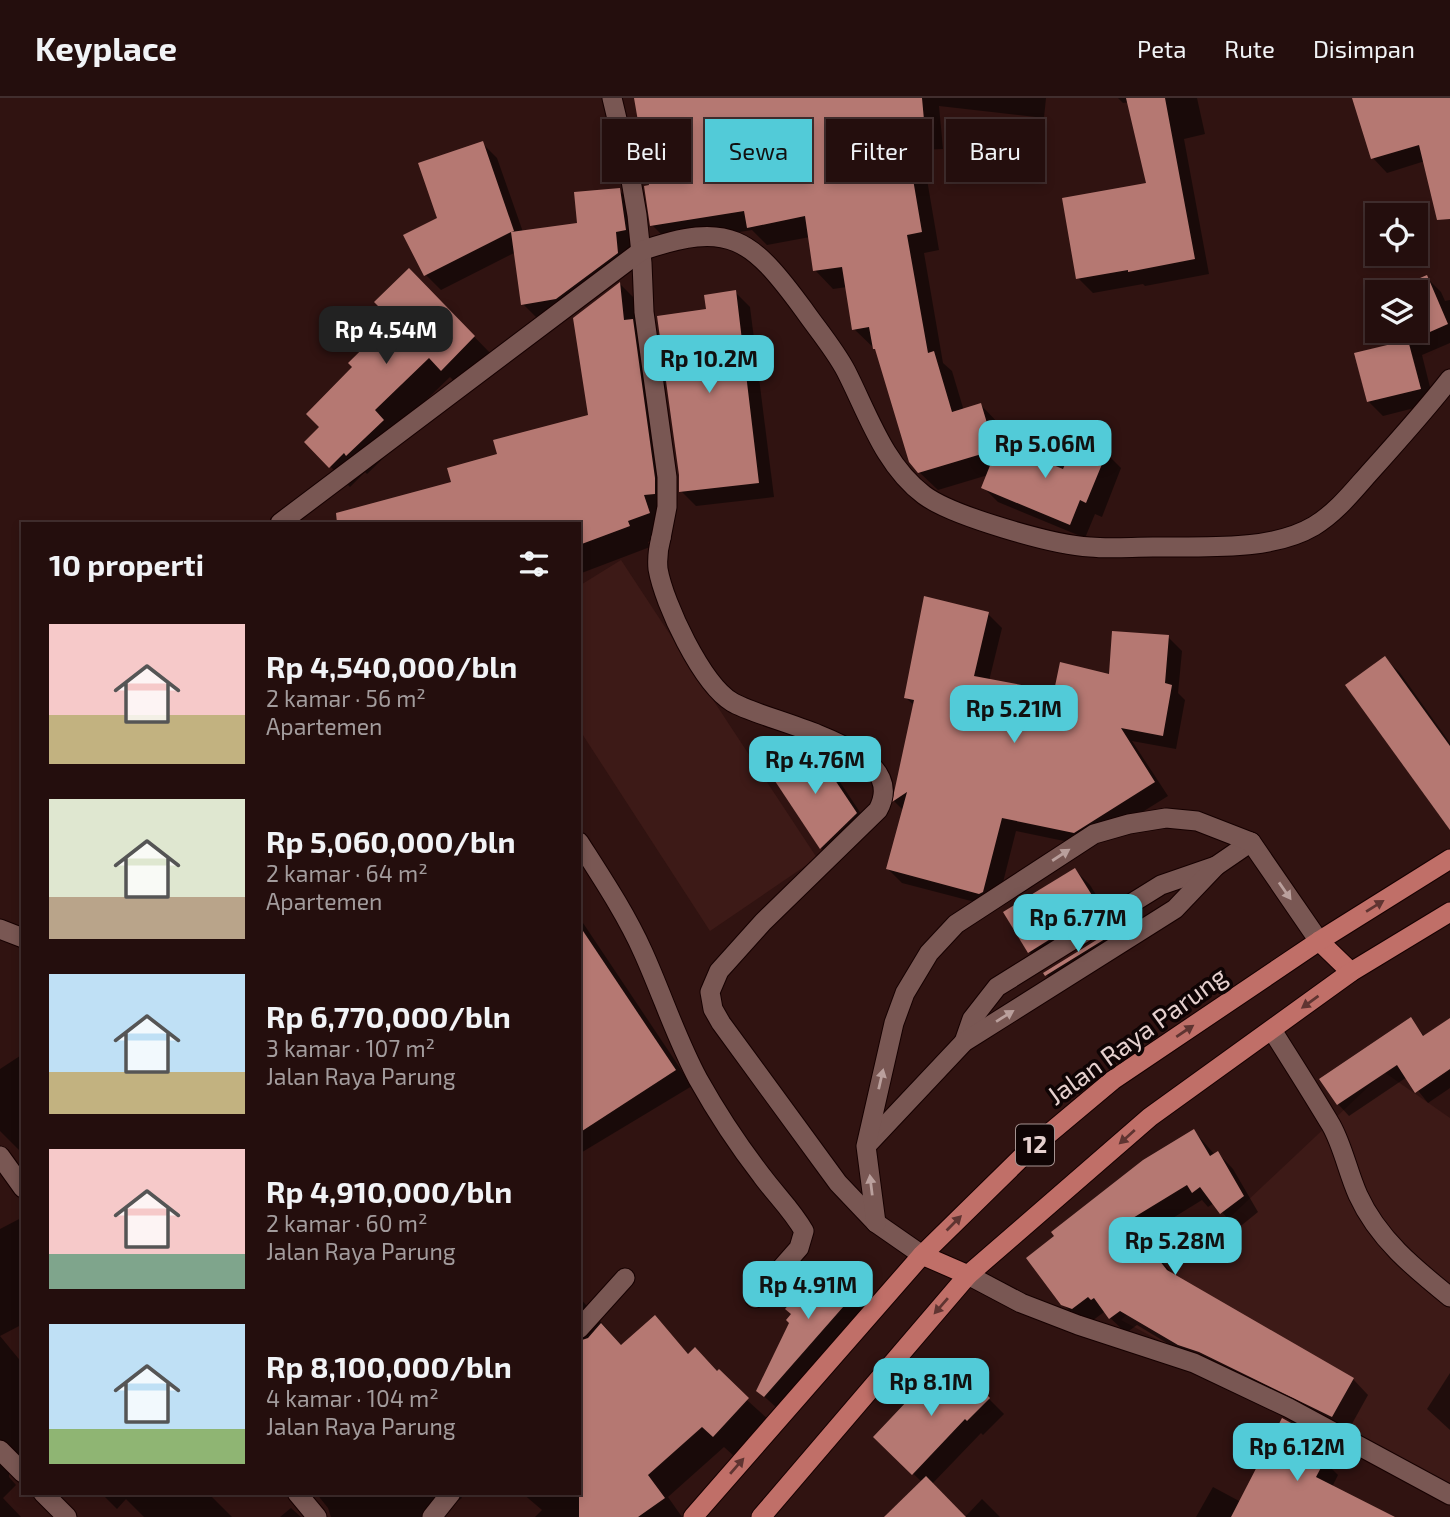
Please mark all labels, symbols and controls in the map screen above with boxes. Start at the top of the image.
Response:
text: Keyplace [35,28,177,68]
text: Peta [1137,34,1186,63]
text: Rute [1224,34,1275,63]
text: Disimpan [1313,34,1415,63]
chip: Beli [602,119,691,182]
chip: Sewa [705,119,812,182]
chip: Filter [826,119,932,182]
chip: Baru [946,119,1045,182]
map controls [1365,203,1428,343]
button: locate [1365,203,1428,266]
button: layers [1365,280,1428,343]
pin: Rp 4.54M [314,306,458,366]
text: Rp 4.54M [335,315,437,343]
pin: Rp 10.2M [637,336,781,395]
text: Rp 10.2M [660,344,758,372]
pin: Rp 5.06M [973,420,1117,480]
text: Rp 5.06M [994,429,1096,457]
icon: filters [515,545,553,583]
text: 10 properti [49,546,204,582]
text: Rp 4,540,000/bln [266,648,517,684]
icon: home [105,652,189,736]
text: 2 kamar · 56 m² [266,684,426,712]
pin: Rp 5.21M [942,686,1086,745]
text: Rp 5.21M [966,694,1062,722]
text: Apartemen [266,712,382,740]
pin: Rp 4.76M [743,736,887,796]
text: Rp 4.76M [765,745,865,773]
text: Rp 5,060,000/bln [266,823,516,859]
icon: home [105,827,189,911]
one-way arrow [1051,849,1070,862]
text: 2 kamar · 64 m² [266,859,428,887]
one-way arrow [1278,882,1292,900]
text: Apartemen [266,887,382,915]
pin: Rp 6.77M [1006,894,1150,954]
one-way arrow [1365,899,1385,912]
text: Rp 6.77M [1029,903,1127,931]
street label: Jalan Raya Parung [1040,959,1232,1110]
one-way arrow [1301,995,1319,1009]
text: Rp 6,770,000/bln [266,998,511,1034]
icon: home [105,1002,189,1086]
one-way arrow [995,1010,1014,1023]
one-way arrow [1176,1024,1194,1038]
text: 3 kamar · 107 m² [266,1034,435,1062]
text: Jalan Raya Parung [266,1062,456,1090]
one-way arrow [876,1068,887,1090]
road number: 12 [1016,1125,1054,1166]
one-way arrow [1118,1129,1136,1145]
text: Rp 4,910,000/bln [266,1173,512,1209]
one-way arrow [866,1173,877,1195]
icon: home [105,1177,189,1261]
text: 2 kamar · 60 m² [266,1209,427,1237]
one-way arrow [946,1215,962,1232]
pin: Rp 5.28M [1103,1218,1247,1277]
text: Rp 5.28M [1125,1226,1225,1254]
text: Jalan Raya Parung [266,1237,456,1265]
pin: Rp 4.91M [736,1262,880,1321]
text: Rp 4.91M [759,1270,857,1298]
one-way arrow [934,1298,949,1315]
text: Rp 8,100,000/bln [266,1348,512,1384]
icon: home [105,1352,189,1436]
pin: Rp 8.1M [866,1358,996,1418]
text: Rp 8.1M [889,1367,973,1395]
text: 4 kamar · 104 m² [266,1384,439,1412]
text: Jalan Raya Parung [266,1412,456,1440]
pin: Rp 6.12M [1225,1424,1369,1483]
text: Rp 6.12M [1249,1432,1345,1460]
one-way arrow [729,1457,744,1474]

